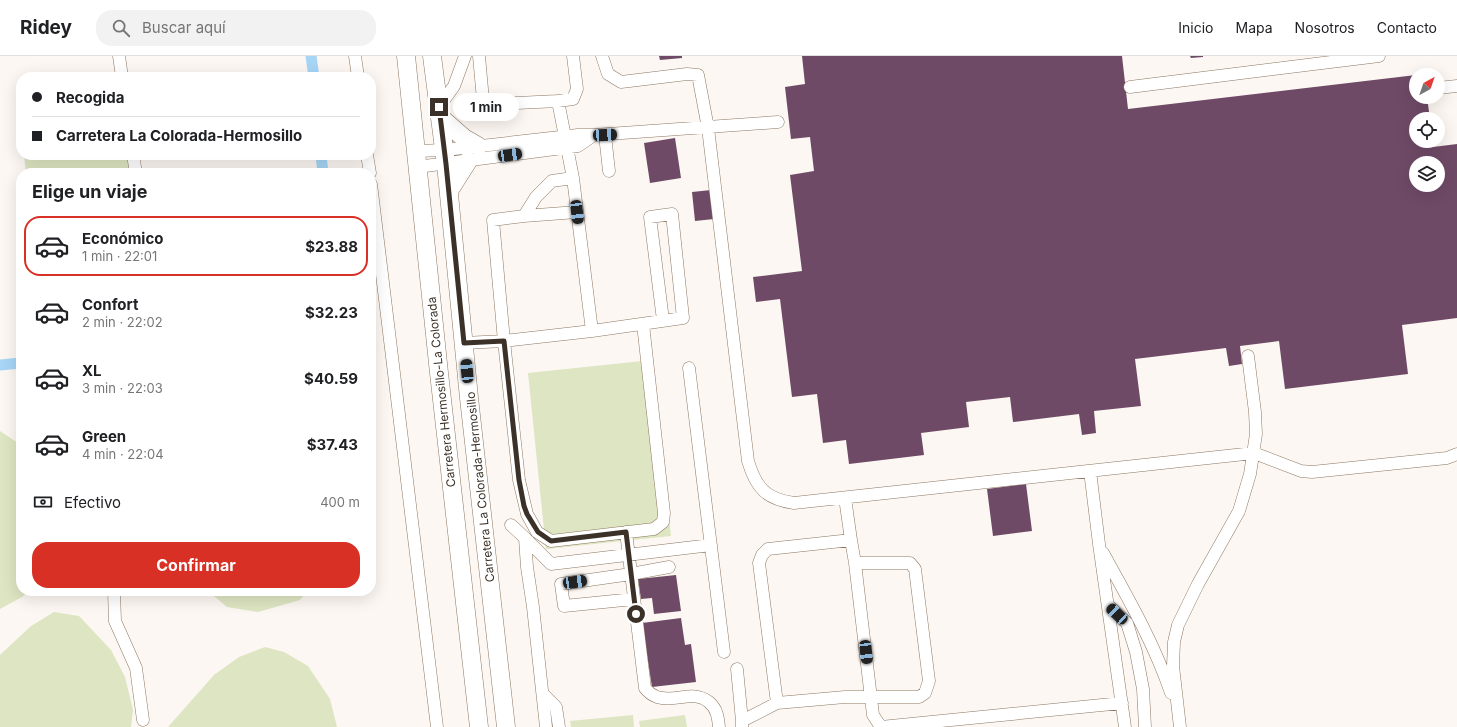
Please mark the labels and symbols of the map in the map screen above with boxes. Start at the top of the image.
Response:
north arrow [1409,68,1445,104]
callout: 1 min [453,93,519,121]
route end [430,98,448,116]
car [593,128,617,142]
car [497,147,523,163]
car [570,199,584,225]
street label: Carretera Hermosillo-La Colorada [424,296,458,488]
car [460,359,474,383]
street label: Carretera La Colorada-Hermosillo [463,391,497,583]
car [562,574,588,590]
car [1104,601,1130,627]
route start [627,605,645,623]
car [859,639,873,665]

